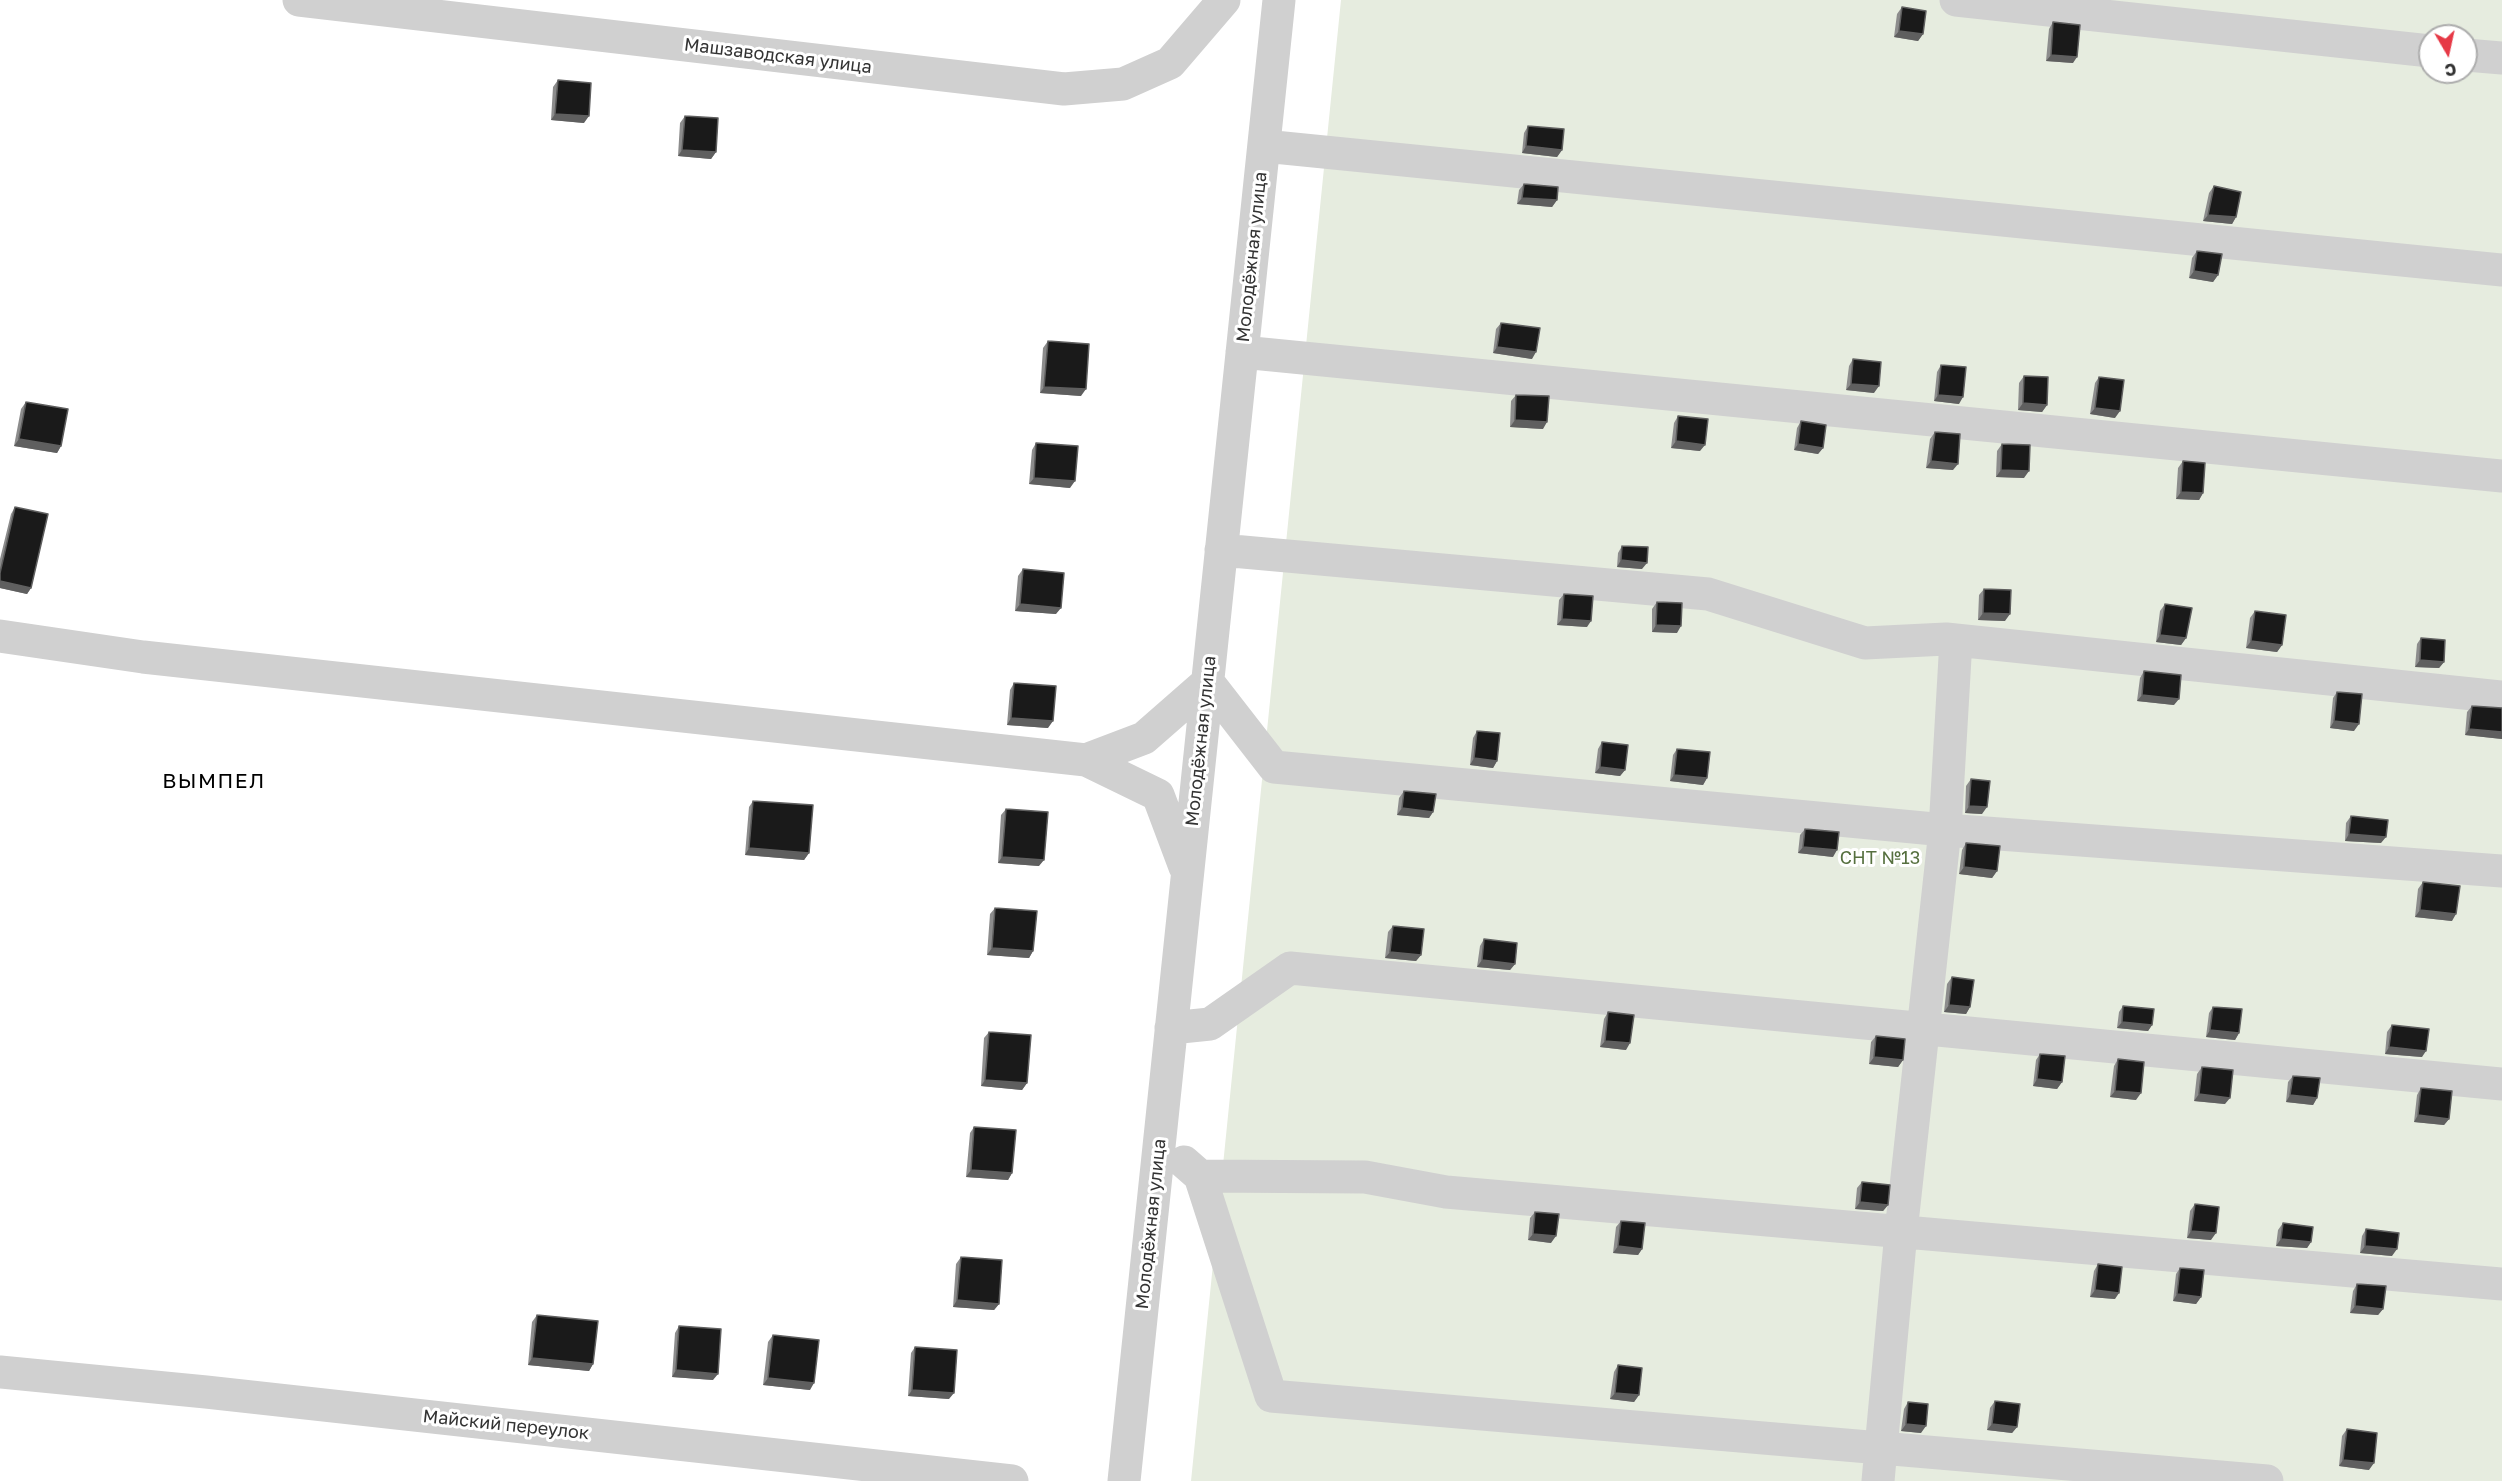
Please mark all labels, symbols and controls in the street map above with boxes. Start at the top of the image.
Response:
north arrow [2418,24,2478,84]
street label: Машзаводская улица [683,34,873,78]
text: С [2443,59,2458,81]
street label: Молодёжная улица [1232,171,1272,343]
street label: Молодёжная улица [1181,655,1221,827]
district label: ВЫМПЕЛ [162,768,266,794]
park label: СНТ №13 [1840,847,1920,869]
street label: Молодёжная улица [1131,1138,1171,1310]
street label: Майский переулок [422,1406,590,1444]

